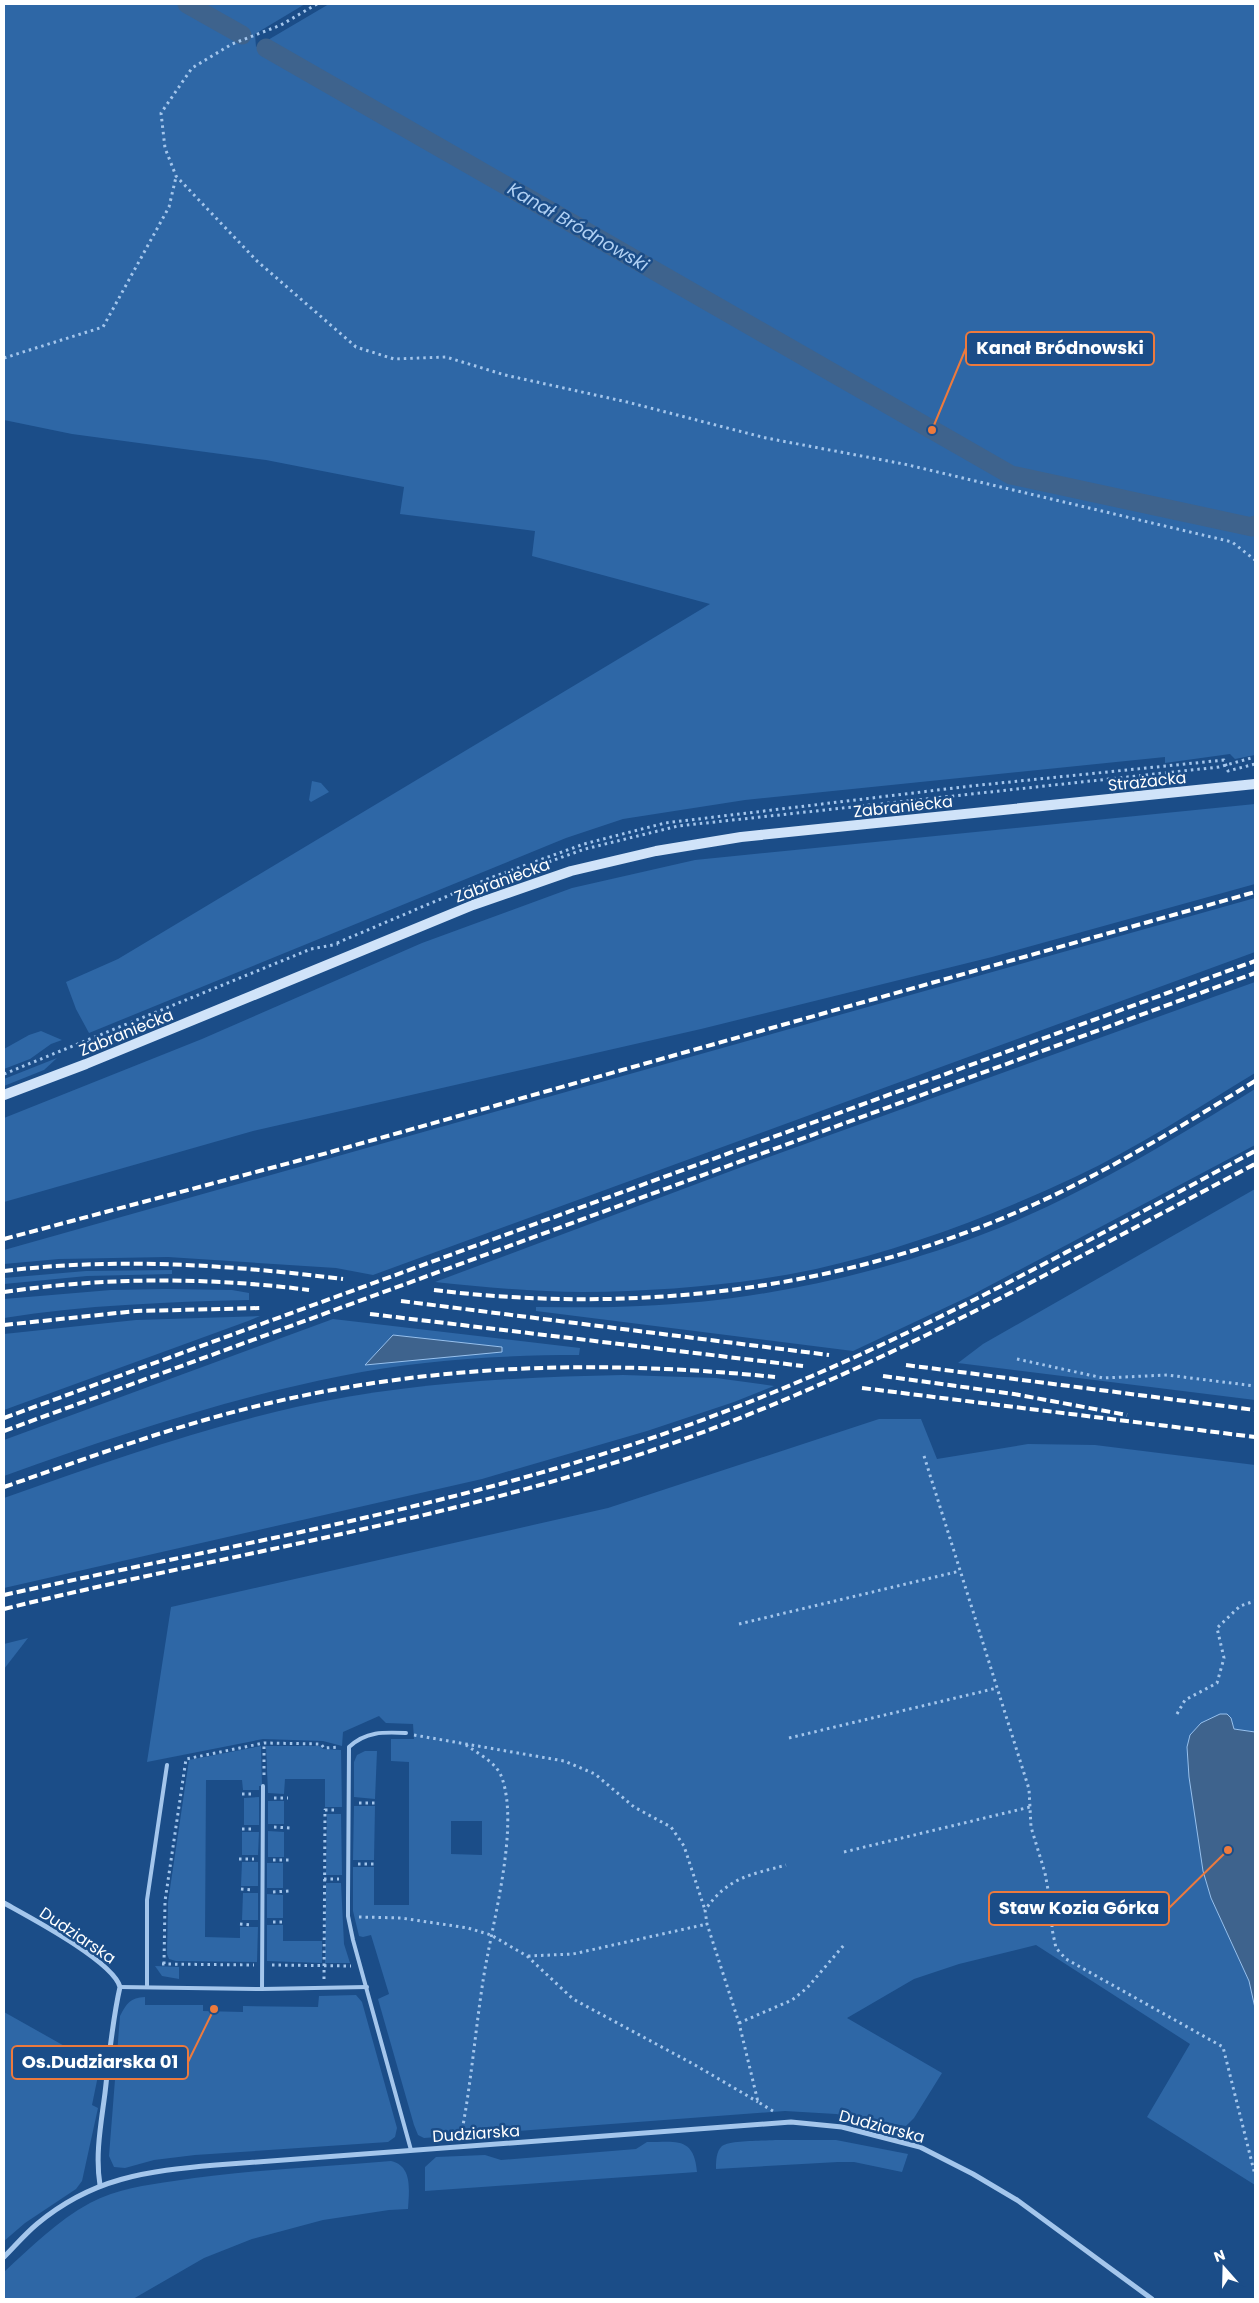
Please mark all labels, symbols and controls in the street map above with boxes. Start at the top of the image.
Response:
water label: Kanał Bródnowski [503,176,654,277]
callout: Kanał Bródnowski [966,332,1154,365]
text: Kanał Bródnowski [976,335,1144,360]
street label: Strażacka [1107,766,1187,797]
street label: Zabraniecka [852,790,954,823]
street label: Zabraniecka [451,853,553,908]
street label: Zabraniecka [76,1003,177,1062]
callout: Staw Kozia Górka [989,1892,1169,1925]
text: Staw Kozia Górka [999,1895,1159,1920]
street label: Dudziarska [35,1901,121,1969]
callout: Os.Dudziarska 01 [12,2046,188,2079]
text: Os.Dudziarska 01 [22,2049,178,2074]
street label: Dudziarska [836,2104,927,2149]
street label: Dudziarska [431,2119,521,2148]
north arrow [1199,2243,1249,2293]
text: N [1211,2245,1228,2267]

